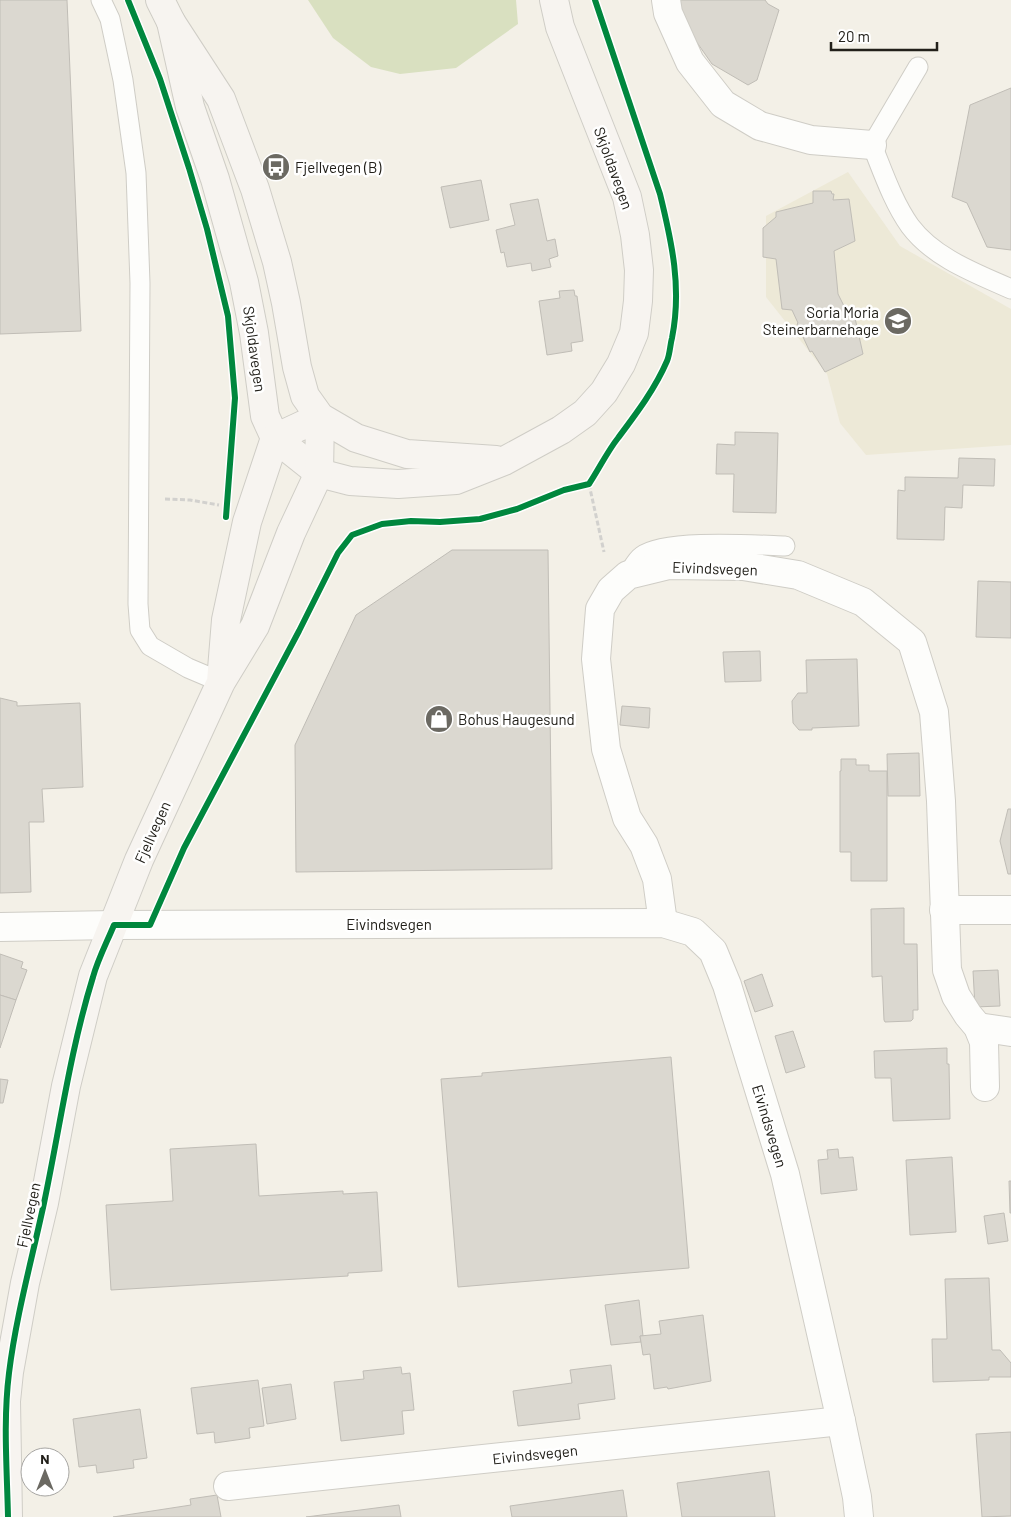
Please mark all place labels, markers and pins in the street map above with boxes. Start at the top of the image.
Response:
bus stop icon: Fjellvegen (B) [261,152,291,182]
place label: Fjellvegen (B) [295,158,381,176]
place label: Soria Moria Steinerbarnehage [763,303,879,338]
school or university icon: Soria Moria Steinerbarnehage [883,306,913,336]
shop icon: Bohus Haugesund [424,704,454,734]
place label: Bohus Haugesund [458,710,575,728]

